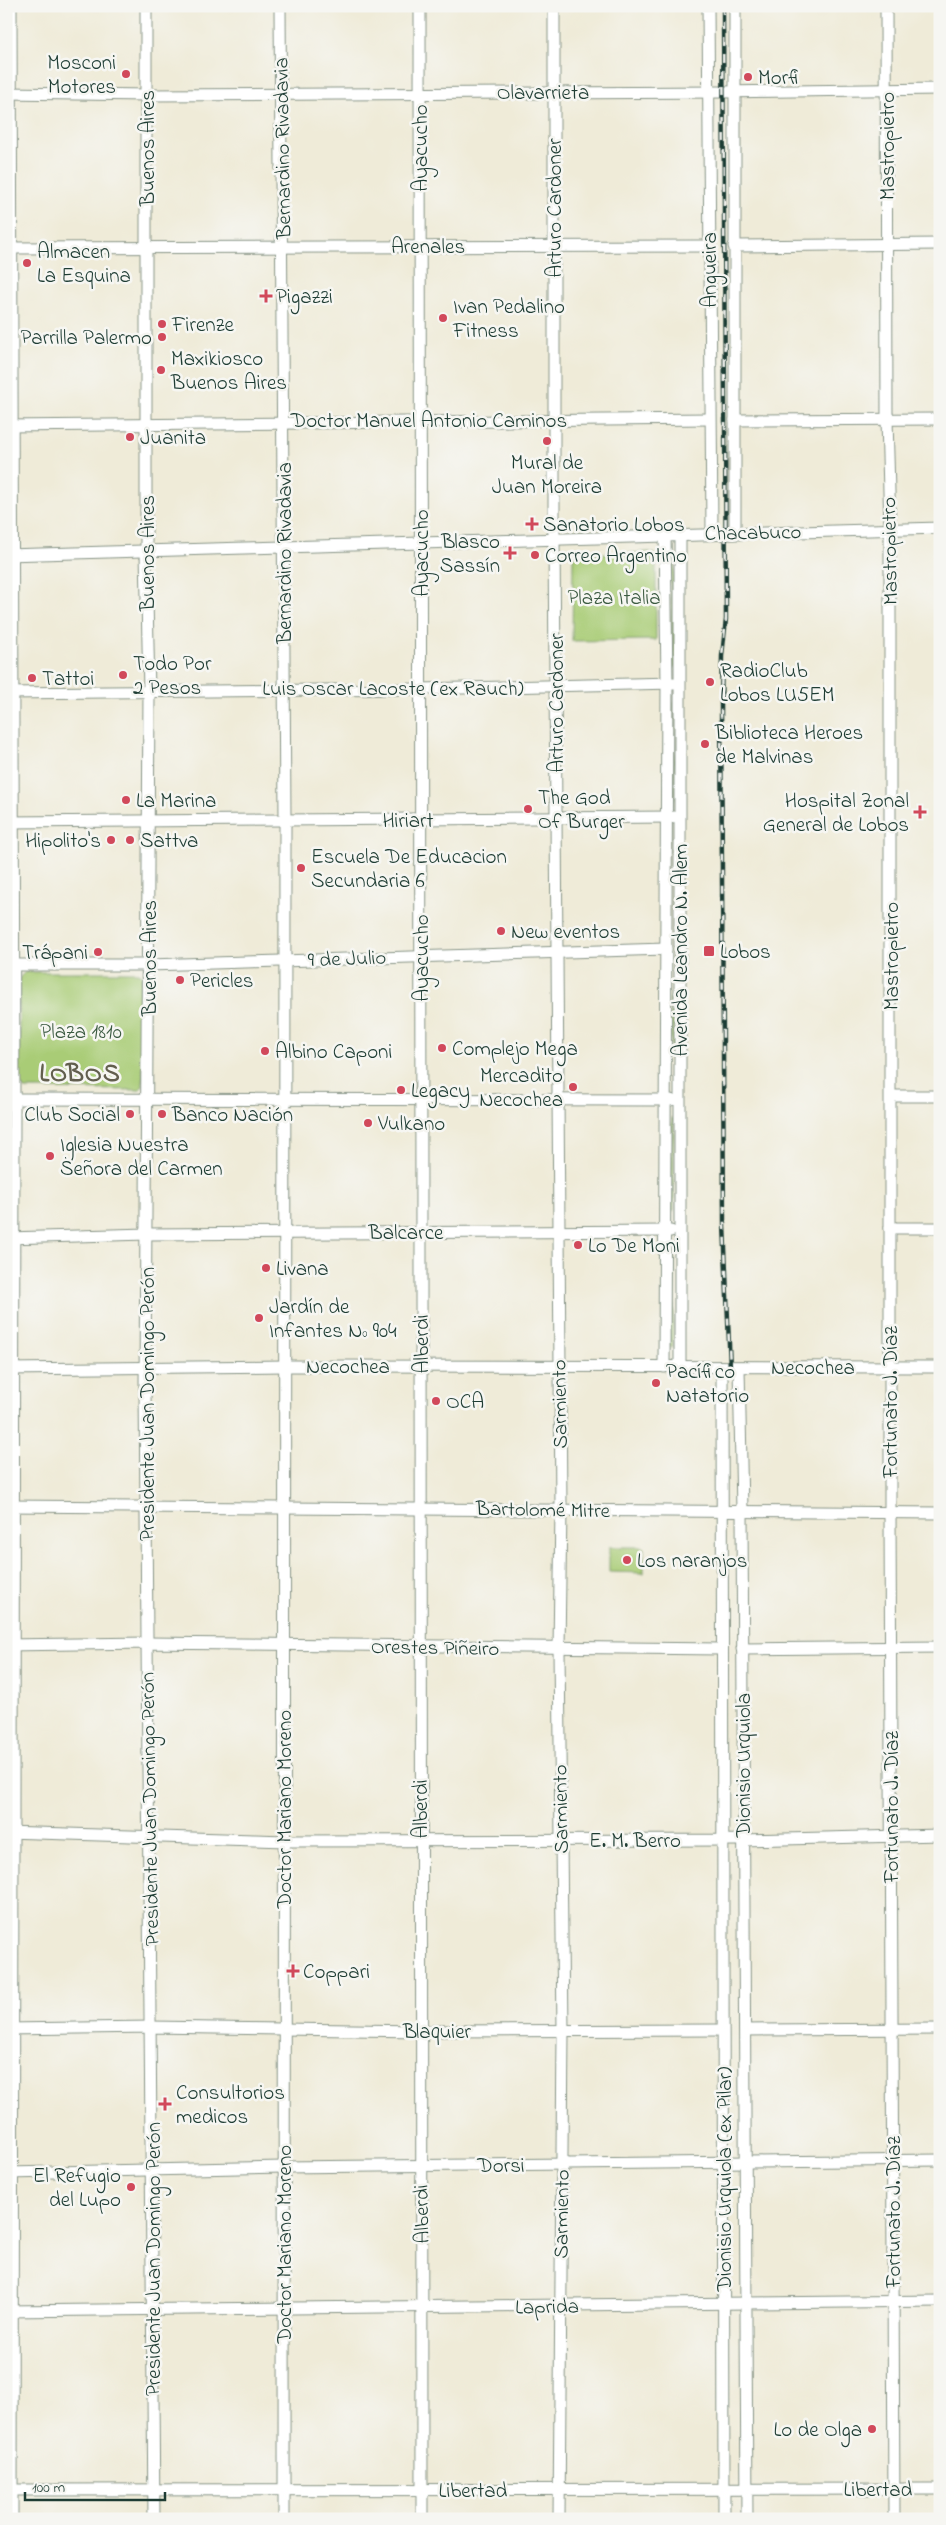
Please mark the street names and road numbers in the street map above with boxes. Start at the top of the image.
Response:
street label: Bernardino Rivadavia [267,57,301,240]
street label: Olavarrieta [497,79,589,109]
street label: Buenos Aires [134,90,164,207]
street label: Mastropietro [874,92,904,200]
street label: Ayacucho [407,104,439,192]
street label: Arturo Cardoner [541,138,571,278]
street label: Angueira [696,232,728,308]
street label: Arenales [391,233,465,263]
street label: Doctor Manuel Antonio Caminos [290,407,567,437]
street label: Bernardino Rivadavia [271,462,301,645]
street label: Buenos Aires [134,495,164,612]
street label: Mastropietro [875,496,907,605]
street label: Ayacucho [408,509,440,597]
street label: Chacabuco [704,518,802,550]
street label: Arturo Cardoner [543,633,573,773]
street label: Luis Oscar Lacoste (ex Rauch) [262,675,524,705]
street label: Hiriart [382,807,434,837]
street label: Avenida Leandro N. Alem [667,844,697,1056]
street label: Buenos Aires [136,900,166,1017]
street label: Mastropietro [878,902,908,1010]
street label: Ayacucho [408,914,440,1002]
street label: 9 de Julio [307,944,387,976]
street label: Balcarce [368,1219,444,1249]
street label: Presidente Juan Domingo Perón [134,1267,166,1541]
street label: Alberdi [408,1314,438,1374]
street label: Fortunato J. Díaz [877,1326,907,1479]
street label: Necochea [306,1353,390,1383]
street label: Necochea [771,1354,855,1384]
street label: Sarmiento [545,1359,577,1449]
street label: Bartolomé Mitre [475,1495,611,1527]
street label: Orestes Piñeiro [370,1633,500,1665]
street label: Presidente Juan Domingo Perón [134,1672,170,1946]
street label: Dionisio Urquiola [730,1693,760,1838]
street label: Doctor Mariano Moreno [271,1710,301,1909]
street label: Fortunato J. Díaz [878,1731,908,1884]
street label: Sarmiento [546,1764,578,1854]
street label: Alberdi [407,1779,437,1839]
street label: E. M. Berro [589,1827,681,1857]
street label: Blaquier [402,2018,472,2048]
street label: Dionisio Urquiola (ex Pilar) [711,2067,741,2292]
street label: Presidente Juan Domingo Perón [140,2122,172,2396]
street label: Fortunato J. Díaz [880,2136,910,2289]
street label: Doctor Mariano Moreno [271,2145,301,2344]
street label: Dorsi [476,2152,525,2182]
street label: Sarmiento [547,2169,579,2259]
street label: Alberdi [407,2184,439,2244]
street label: Laprida [515,2292,579,2324]
street label: Libertad [844,2476,913,2506]
street label: Libertad [439,2477,508,2507]

